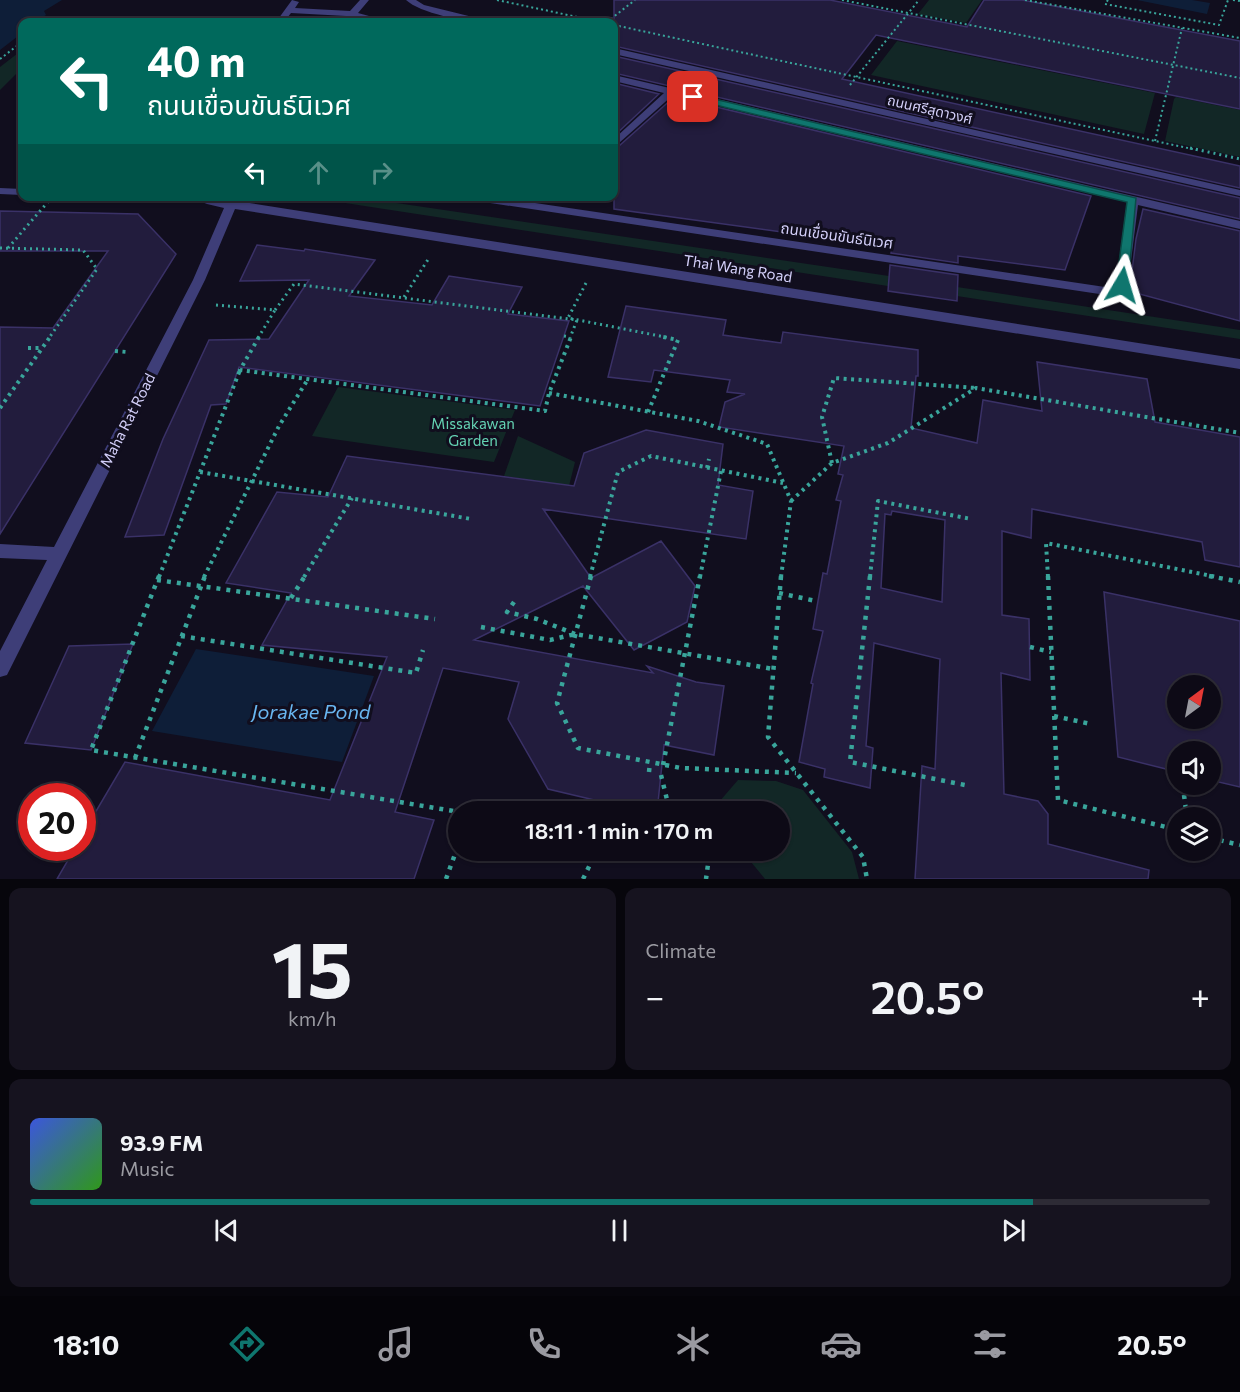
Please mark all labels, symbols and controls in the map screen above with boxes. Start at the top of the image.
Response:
text: 40 m [147,34,245,86]
icon: left [48,42,126,120]
pin [667,71,718,122]
icon: arrive [676,80,709,113]
text: ถนนเขื่อนขันธ์นิเวศ [147,88,351,121]
street label: ถนนศรีสุดาวงศ์ [886,91,974,128]
icon: left [239,156,272,189]
icon: ahead [302,156,335,189]
icon: right [365,156,398,189]
street label: ถนนเขื่อนขันธ์นิเวศ [780,217,895,252]
street label: Thai Wang Road [682,251,794,285]
position arrow [1090,253,1154,317]
street label: Maha Rat Road [96,370,158,470]
park label: Missakawan Garden [431,414,515,449]
north arrow [1167,675,1221,729]
map controls [1167,675,1221,861]
water label: Jorakae Pond [250,699,372,723]
button: sound [1167,741,1221,795]
speed limit sign: 20 [18,783,96,861]
button: layers [1167,807,1221,861]
text: 18:11 · 1 min · 170 m [525,817,713,844]
text: 15 [272,919,353,1014]
text: Climate [646,938,716,962]
text: 20.5° [870,968,984,1023]
text: − [646,975,664,1016]
text: + [1191,975,1210,1016]
text: km/h [288,1006,337,1030]
text: 93.9 FM [120,1129,203,1156]
text: Music [120,1156,174,1180]
icon: previous [210,1214,243,1247]
icon: pause [603,1214,636,1247]
icon: next [997,1214,1030,1247]
icon: directions [226,1323,268,1365]
icon: music [375,1323,417,1365]
icon: phone [523,1323,565,1365]
icon: climate [672,1323,714,1365]
icon: car [820,1323,862,1365]
icon: filters [969,1323,1011,1365]
text: 18:10 [53,1328,119,1361]
text: 20.5° [1117,1328,1187,1361]

